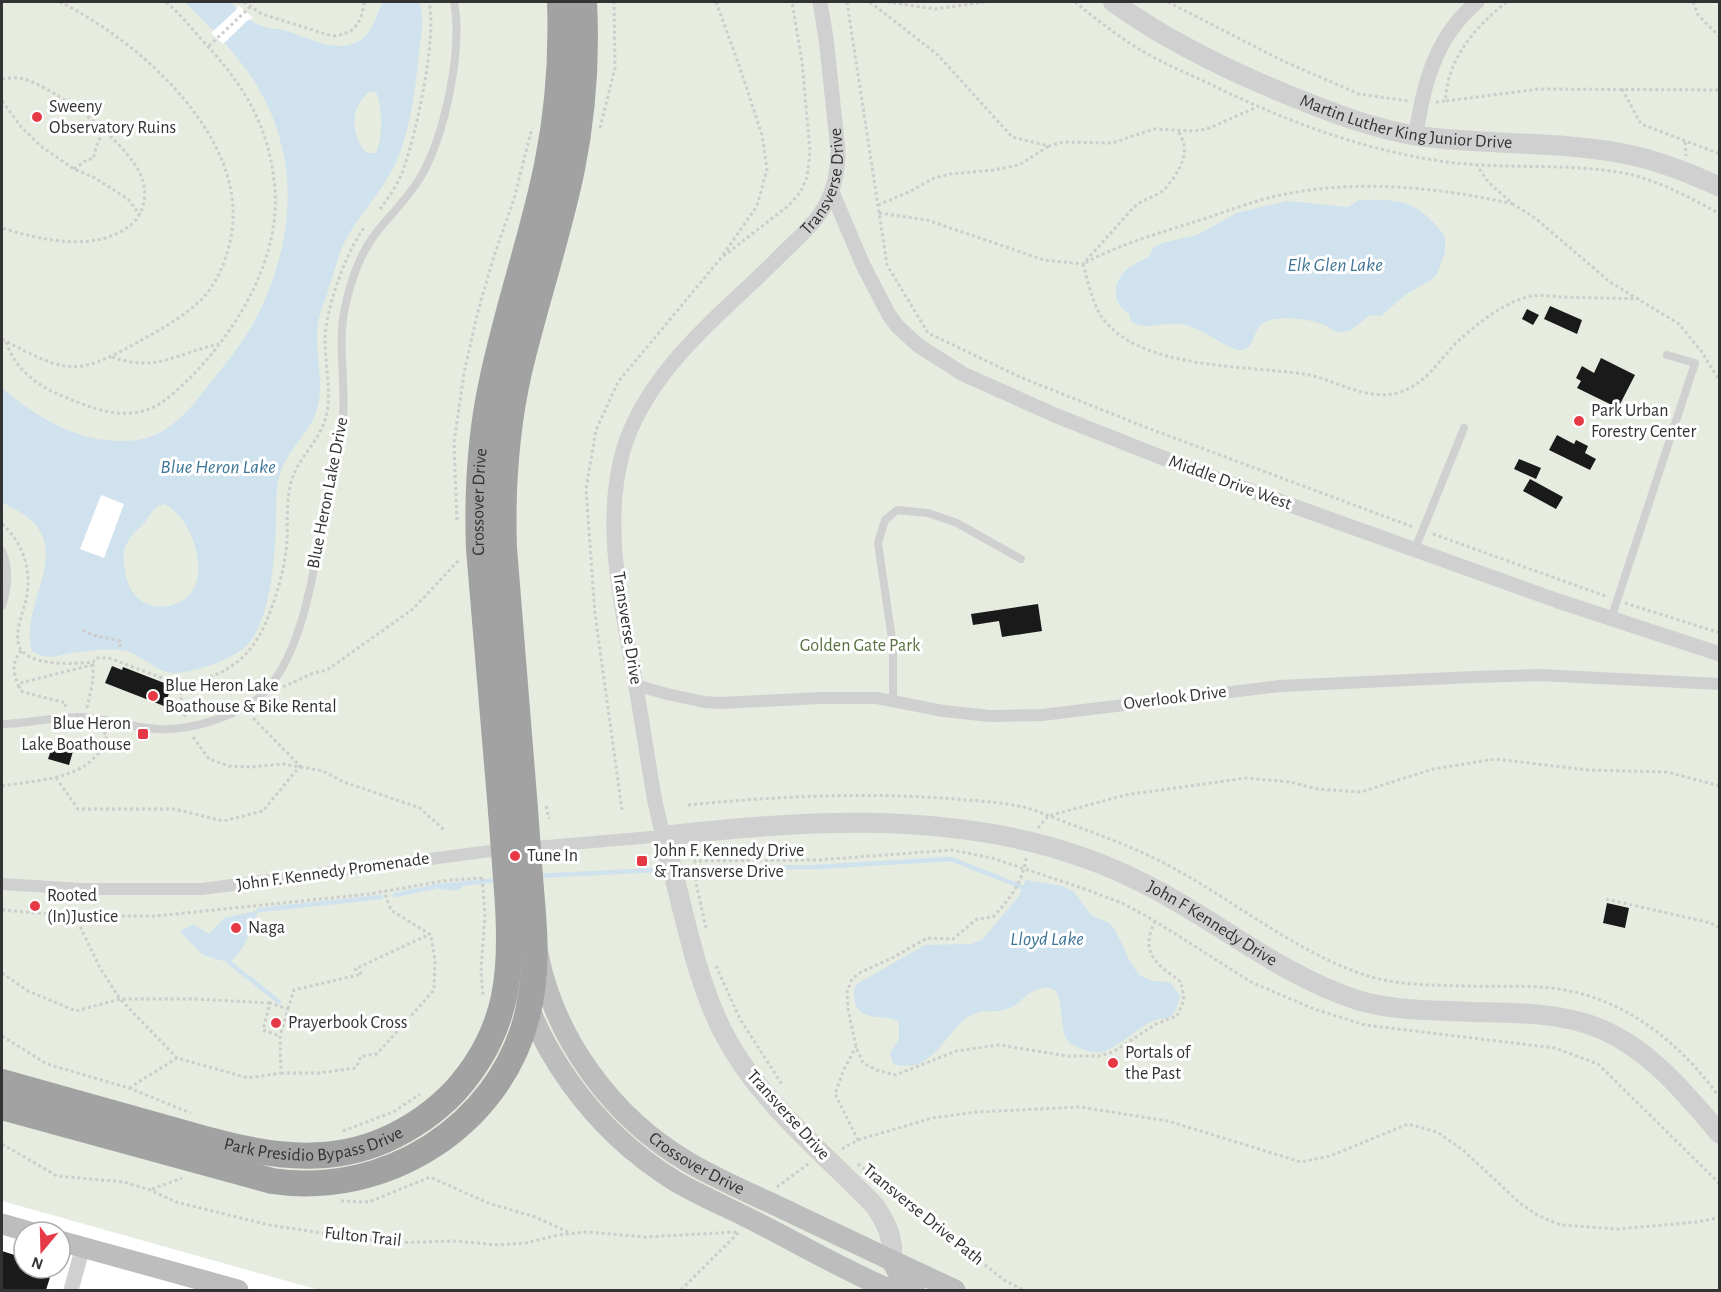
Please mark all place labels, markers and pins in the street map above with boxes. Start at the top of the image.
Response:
place label: Sweeny Observatory Ruins [49,98,176,137]
marker: Sweeny Observatory Ruins [30,110,44,124]
place label: Park Urban Forestry Center [1591,402,1696,441]
marker: Park Urban Forestry Center [1572,414,1586,428]
place label: Blue Heron Lake Boathouse & Bike Rental [165,677,337,716]
marker: Blue Heron Lake Boathouse & Bike Rental [146,689,160,703]
place label: Blue Heron Lake Boathouse [21,715,131,754]
marker: Blue Heron Lake Boathouse [136,727,150,741]
place label: John F. Kennedy Drive & Transverse Drive [654,842,804,881]
place label: Tune In [527,847,578,865]
marker: Tune In [508,849,522,863]
marker: John F. Kennedy Drive & Transverse Drive [635,854,649,868]
place label: Rooted (In)Justice [47,887,118,926]
marker: Rooted (In)Justice [28,899,42,913]
place label: Naga [248,919,285,937]
marker: Naga [229,921,243,935]
place label: Prayerbook Cross [288,1014,407,1032]
marker: Prayerbook Cross [269,1016,283,1030]
place label: Portals of the Past [1125,1044,1192,1083]
marker: Portals of the Past [1106,1056,1120,1070]

